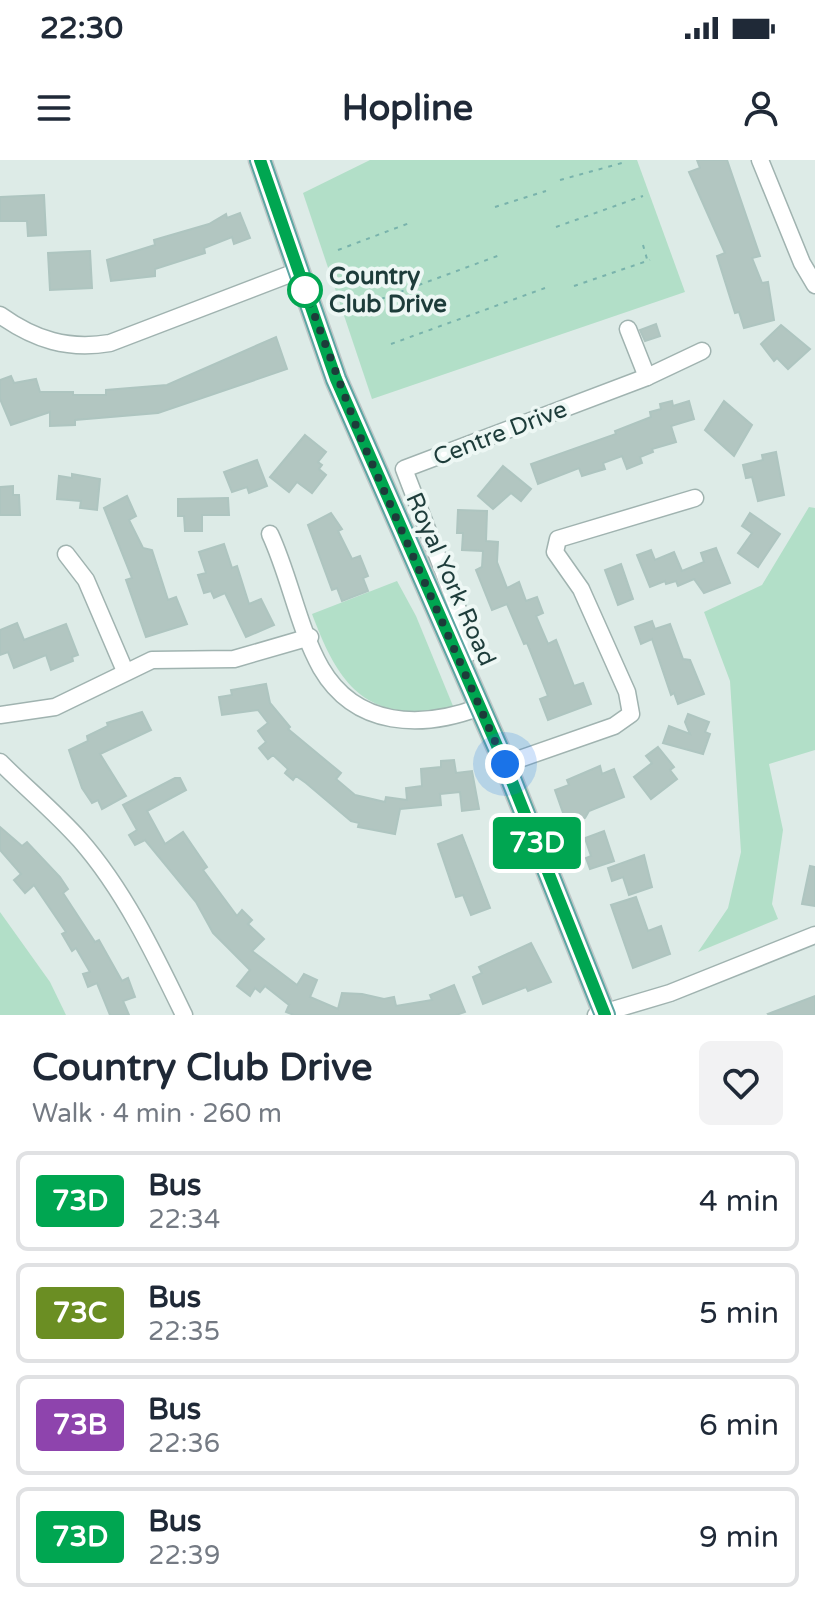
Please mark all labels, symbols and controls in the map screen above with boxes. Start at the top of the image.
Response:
text: 22:30 [40,10,123,47]
icon: menu [32,86,76,130]
icon: person [739,86,783,130]
text: Hopline [342,87,473,130]
place label: Country Club Drive [329,262,447,319]
marker: Country Club Drive [288,273,322,307]
street label: Centre Drive [429,395,571,472]
street label: Royal York Road [399,488,502,670]
your location [485,744,525,784]
line badge: 73D [491,817,583,869]
text: 73D [509,826,565,860]
button: heart [699,1041,783,1125]
text: Country Club Drive [32,1045,373,1091]
text: Walk · 4 min · 260 m [32,1098,282,1129]
text: Bus [148,1167,201,1204]
text: 4 min [699,1183,779,1220]
text: 73D [52,1184,108,1218]
text: 22:34 [148,1204,220,1235]
text: Bus [148,1279,201,1316]
text: 5 min [699,1295,779,1332]
text: 73C [53,1296,107,1330]
text: 22:35 [148,1316,220,1347]
text: Bus [148,1391,201,1428]
text: 6 min [699,1407,779,1444]
text: 73B [53,1408,107,1442]
text: 22:36 [148,1428,220,1459]
text: Bus [148,1503,201,1540]
text: 9 min [699,1519,779,1556]
text: 73D [52,1520,108,1554]
text: 22:39 [148,1540,220,1571]

